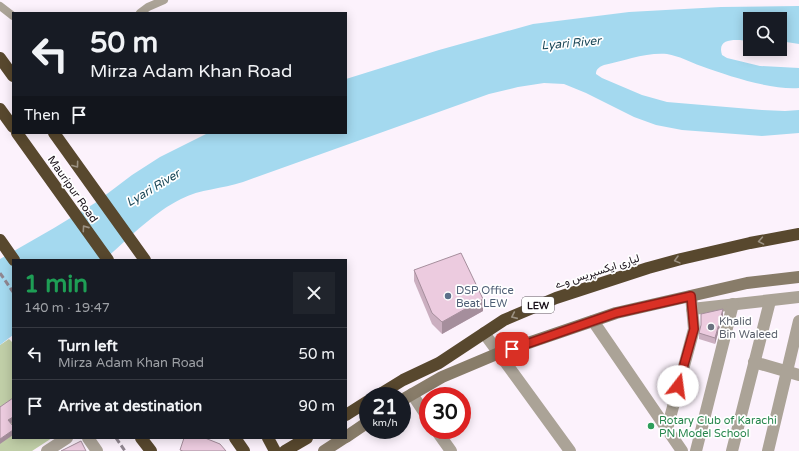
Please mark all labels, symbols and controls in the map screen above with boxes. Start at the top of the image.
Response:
map controls [743,12,787,56]
button: search [743,12,787,56]
text: 50 m [90,26,158,60]
icon: left [24,28,76,80]
water label: Lyari River [541,33,603,53]
text: Mirza Adam Khan Road [90,60,292,82]
icon: arrive [68,104,90,126]
text: Then [24,106,60,124]
street label: Mauripur Road [45,153,101,225]
one-way arrow [72,160,79,167]
water label: Lyari River [124,166,183,209]
one-way arrow [82,225,90,232]
one-way arrow [757,236,764,244]
street label: لیاری ایکسپریس وے [553,252,642,292]
one-way arrow [674,255,681,264]
text: 1 min [24,270,88,299]
button: close [293,272,335,314]
place label: DSP Office Beat LEW [456,284,514,310]
marker: DSP Office Beat LEW [443,291,453,301]
road number: LEW [522,297,554,313]
text: 140 m · 19:47 [24,300,110,316]
one-way arrow [511,311,519,319]
place label: Khalid Bin Waleed [719,315,778,341]
marker: Khalid Bin Waleed [706,322,716,332]
pin [495,332,529,366]
text: Turn left [58,337,118,355]
icon: arrive [501,338,523,360]
icon: left [24,343,46,365]
text: 50 m [298,345,335,363]
text: Mirza Adam Khan Road [58,355,204,371]
position arrow [657,365,699,407]
speed limit sign: 30 [419,387,471,439]
icon: arrive [24,395,46,417]
text: 21 [372,396,398,420]
text: Arrive at destination [58,397,202,415]
text: 90 m [298,397,335,415]
place label: Rotary Club of Karachi PN Model School [659,414,777,440]
text: km/h [372,417,398,429]
marker: Rotary Club of Karachi PN Model School [646,421,656,431]

